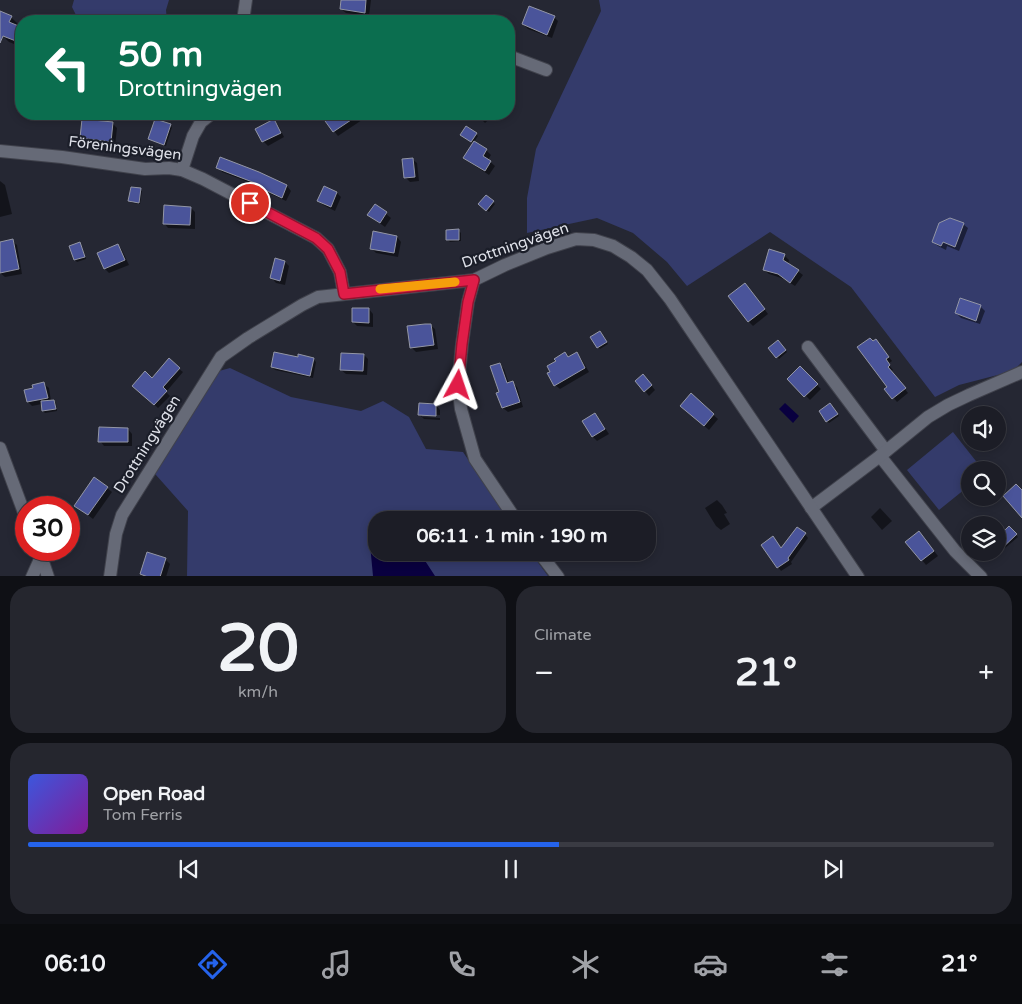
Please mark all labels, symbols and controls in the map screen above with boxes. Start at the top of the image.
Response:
text: 50 m [118,34,203,76]
icon: left [35,35,100,100]
text: Drottningvägen [118,76,282,102]
street label: Föreningsvägen [67,132,183,164]
pin [229,182,271,224]
icon: arrive [236,189,264,217]
street label: Drottningvägen [459,218,571,272]
position arrow [431,358,483,410]
street label: Drottningvägen [110,392,184,496]
map controls [961,406,1006,561]
button: sound [961,406,1006,451]
button: search [961,461,1006,506]
speed limit sign: 30 [15,496,80,561]
button: layers [961,516,1006,561]
text: 06:11 · 1 min · 190 m [416,525,608,547]
text: 20 [217,610,299,689]
text: Climate [534,625,592,645]
text: 21° [735,650,797,696]
text: − [534,656,554,690]
text: + [978,656,994,690]
text: km/h [238,682,278,702]
text: Open Road [103,783,205,805]
text: Tom Ferris [103,805,182,825]
icon: previous [175,855,203,883]
icon: pause [497,855,525,883]
icon: next [819,855,847,883]
icon: directions [195,947,230,982]
icon: music [319,947,354,982]
icon: phone [444,947,479,982]
icon: climate [568,947,603,982]
icon: car [693,947,728,982]
icon: filters [817,947,852,982]
text: 06:10 [45,951,106,977]
text: 21° [941,951,977,977]

